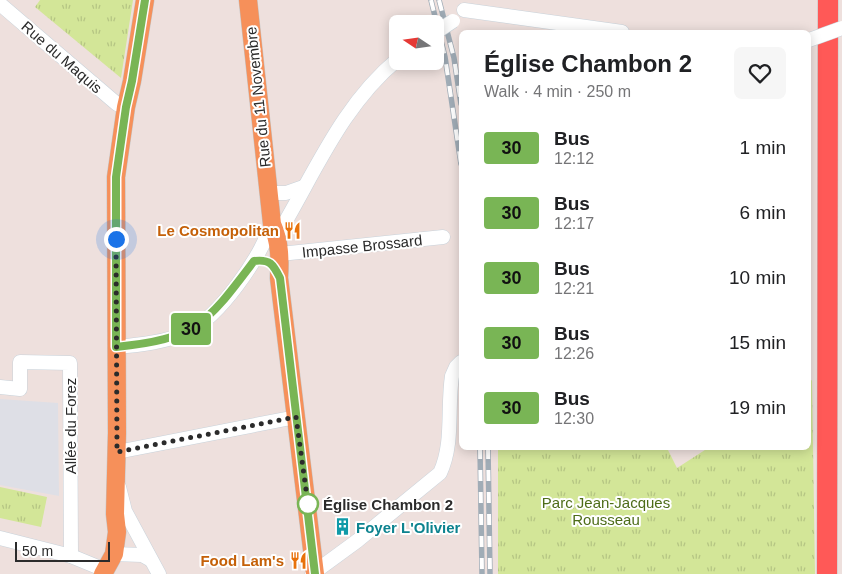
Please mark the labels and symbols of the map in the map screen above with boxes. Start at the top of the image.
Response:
north arrow [389,15,444,70]
street label: Rue du Maquis [18,17,106,97]
street label: Rue du 11 Novembre [242,26,274,168]
restaurant icon: Le Cosmopolitan [283,220,303,240]
place label: Le Cosmopolitan [157,222,279,239]
your location [104,227,129,252]
street label: Impasse Brossard [301,231,423,261]
line badge: 30 [168,313,214,345]
street label: Allée du Forez [62,378,79,474]
marker: Église Chambon 2 [297,493,319,515]
park label: Parc Jean-Jacques Rousseau [542,494,670,528]
place label: Église Chambon 2 [323,496,453,513]
building icon: Foyer L'Olivier [332,517,352,537]
place label: Foyer L'Olivier [356,519,461,536]
scale bar [15,539,110,562]
restaurant icon: Food Lam's [288,550,308,570]
place label: Food Lam's [200,552,284,569]

